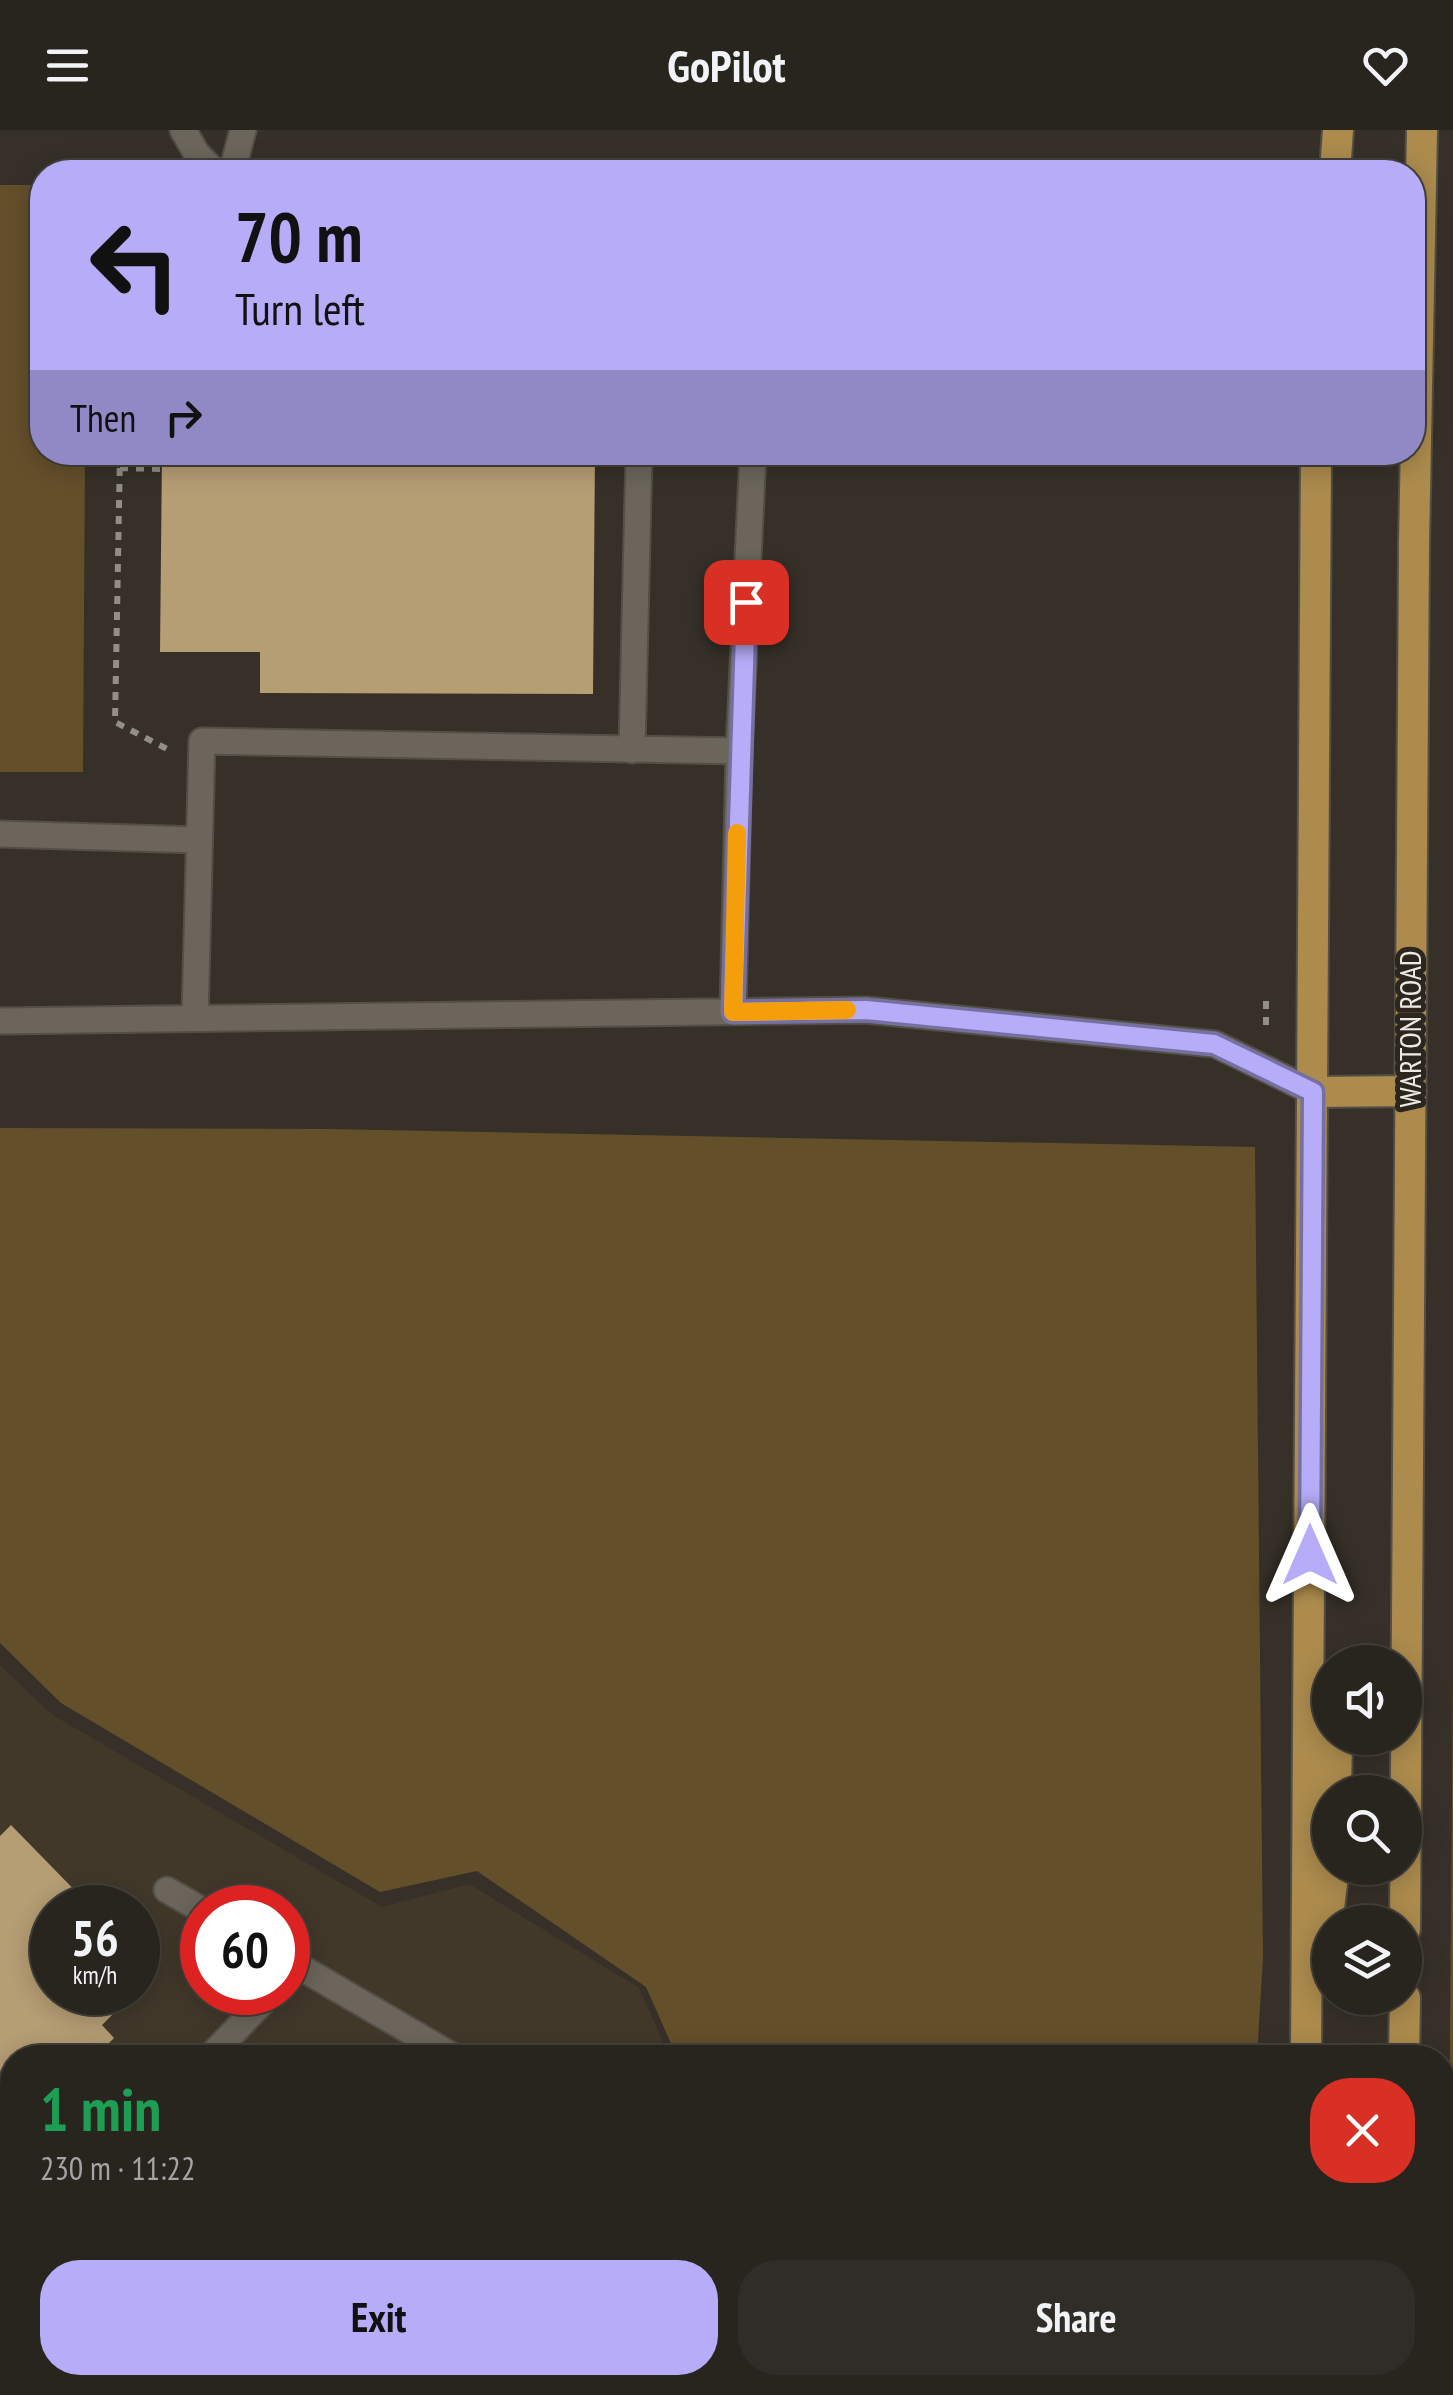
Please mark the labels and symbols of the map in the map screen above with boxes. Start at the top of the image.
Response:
pin [704,560,789,645]
street label: WARTON ROAD [1390,950,1429,1108]
position arrow [1258,1503,1362,1607]
speed limit sign: 60 [180,1885,310,2015]

